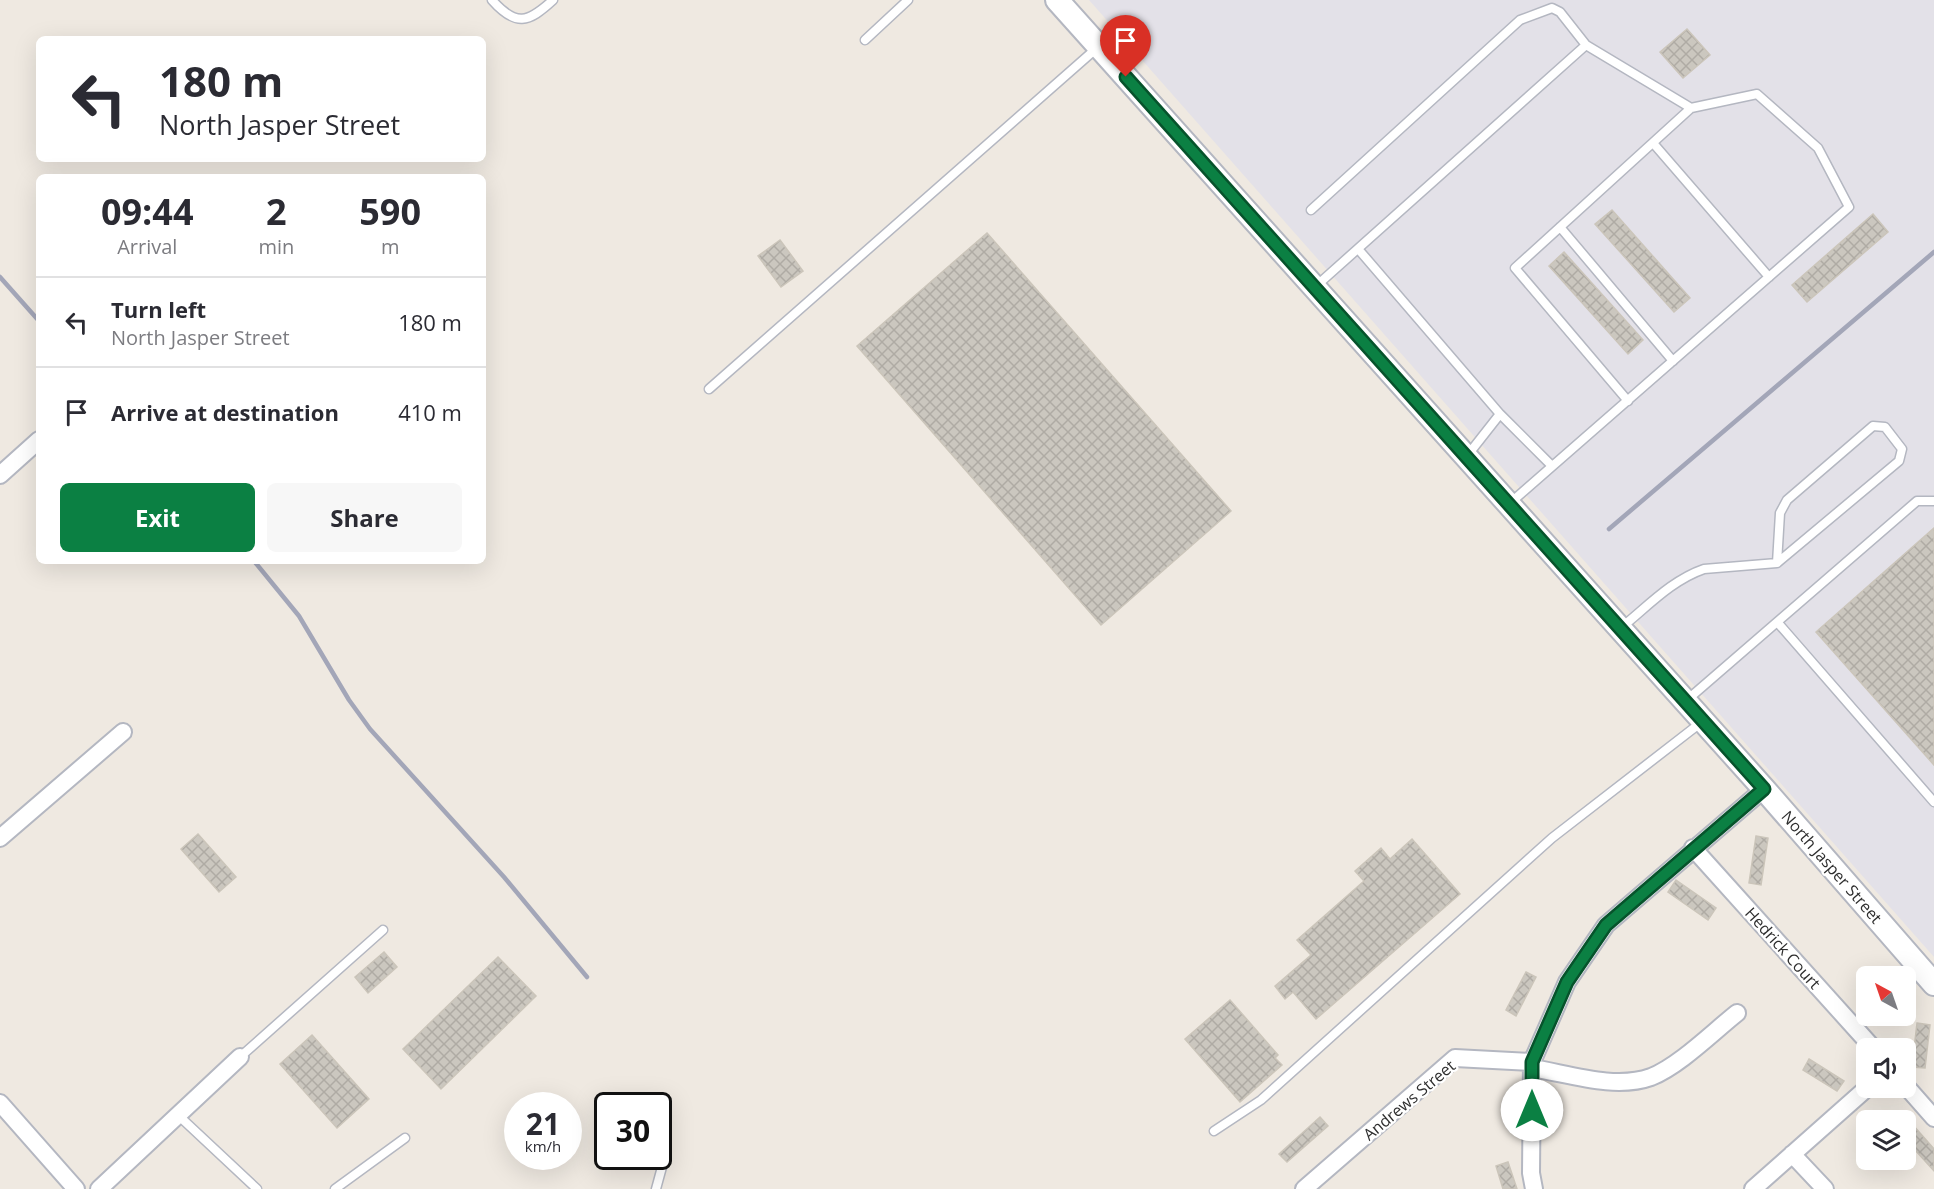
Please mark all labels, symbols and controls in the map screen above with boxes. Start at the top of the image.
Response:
pin [1100,15,1151,77]
icon: arrive [1109,24,1142,57]
text: 180 m [159,52,283,109]
icon: left [60,60,138,138]
text: North Jasper Street [159,106,400,143]
text: 09:44 [101,187,194,236]
text: 2 [266,187,287,236]
text: 590 [359,187,421,236]
text: Arrival [117,233,177,260]
text: min [258,233,294,260]
text: m [381,233,399,260]
text: Turn left [111,294,206,324]
icon: left [60,306,93,339]
text: 180 m [398,307,462,337]
text: North Jasper Street [111,324,290,351]
icon: arrive [60,396,93,429]
text: Arrive at destination [111,397,339,427]
text: 410 m [398,397,462,427]
button: Exit [60,483,255,552]
button: Share [267,483,462,552]
street label: North Jasper Street [1777,806,1887,928]
street label: Hedrick Court [1740,902,1826,994]
north arrow [1856,966,1916,1026]
map controls [1856,966,1916,1170]
button: sound [1856,1038,1916,1098]
street label: Andrews Street [1358,1055,1460,1145]
position arrow [1500,1078,1564,1142]
speed limit sign: 30 [594,1092,672,1170]
text: 21 [526,1103,560,1144]
button: layers [1856,1110,1916,1170]
text: km/h [525,1136,561,1156]

